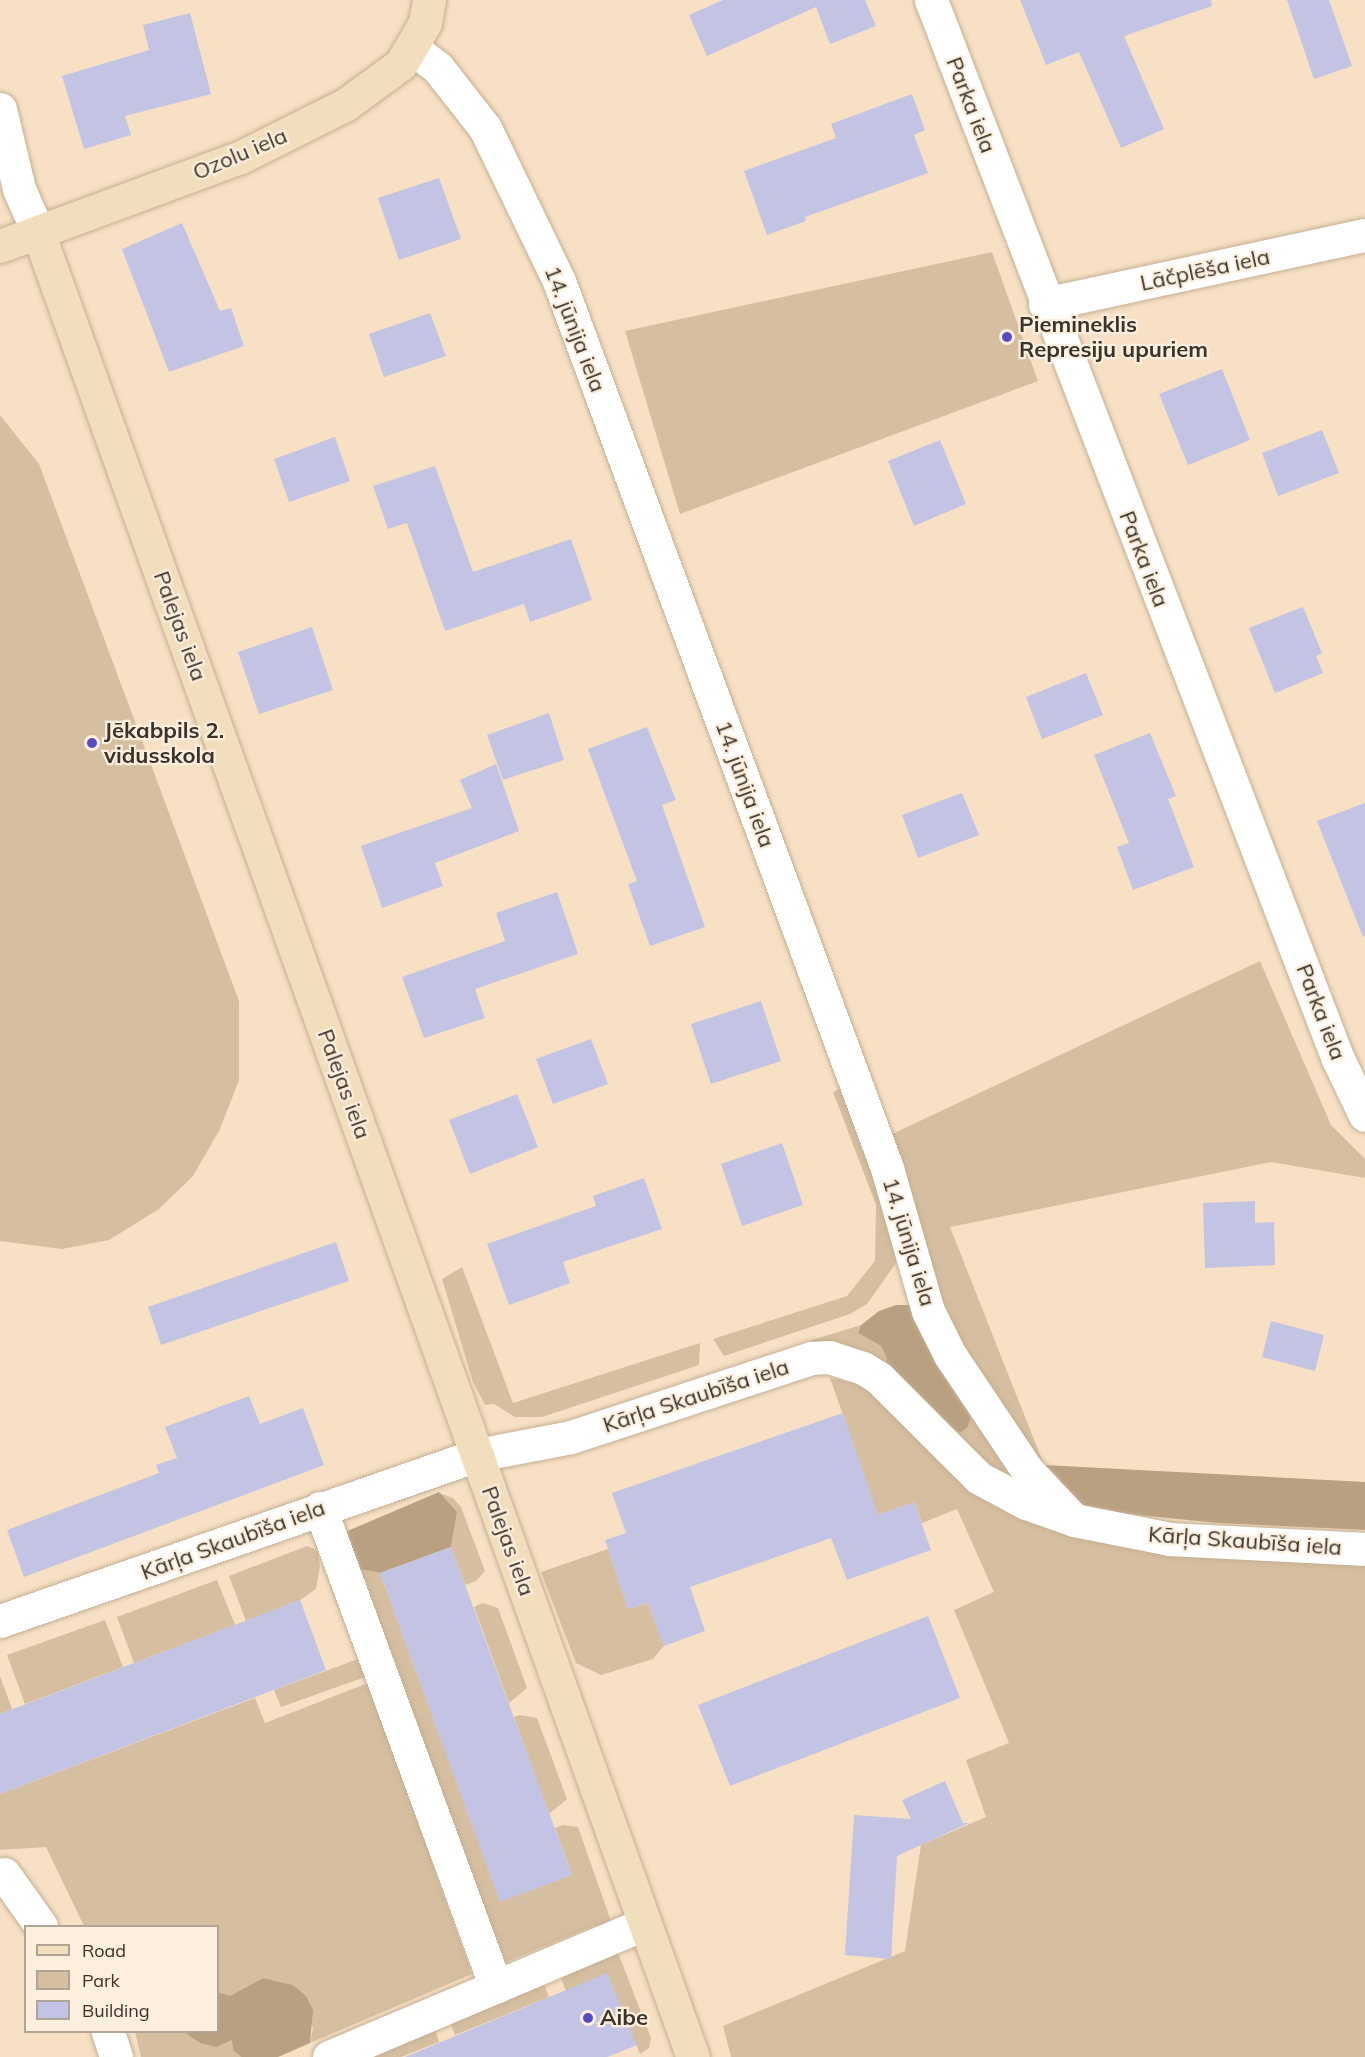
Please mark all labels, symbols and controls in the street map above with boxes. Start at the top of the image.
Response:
street label: Parka iela [941,53,1001,157]
street label: Ozolu iela [189,122,291,186]
street label: Lāčplēša iela [1138,243,1272,297]
street label: 14. jūnija iela [539,262,611,396]
place label: Piemineklis Represiju upuriem [1019,311,1208,362]
marker: Piemineklis Represiju upuriem [1000,330,1014,344]
street label: Parka iela [1114,507,1174,611]
street label: Palejas iela [148,567,212,685]
place label: Jēkabpils 2. vidusskola [104,717,224,768]
street label: 14. jūnija iela [710,717,780,851]
marker: Jēkabpils 2. vidusskola [85,736,99,750]
street label: Parka iela [1291,960,1351,1064]
street label: Palejas iela [312,1025,376,1143]
street label: 14. jūnija iela [877,1175,941,1309]
street label: Kārļa Skaubīša iela [600,1353,792,1439]
street label: Palejas iela [476,1482,540,1600]
street label: Kārļa Skaubīša iela [137,1494,329,1586]
street label: Kārļa Skaubīša iela [1147,1521,1343,1561]
legend [24,1925,219,2033]
text: Road [82,1939,126,1962]
text: Park [82,1969,120,1992]
text: Building [82,1999,150,2022]
place label: Aibe [600,2005,648,2031]
marker: Aibe [581,2011,595,2025]

